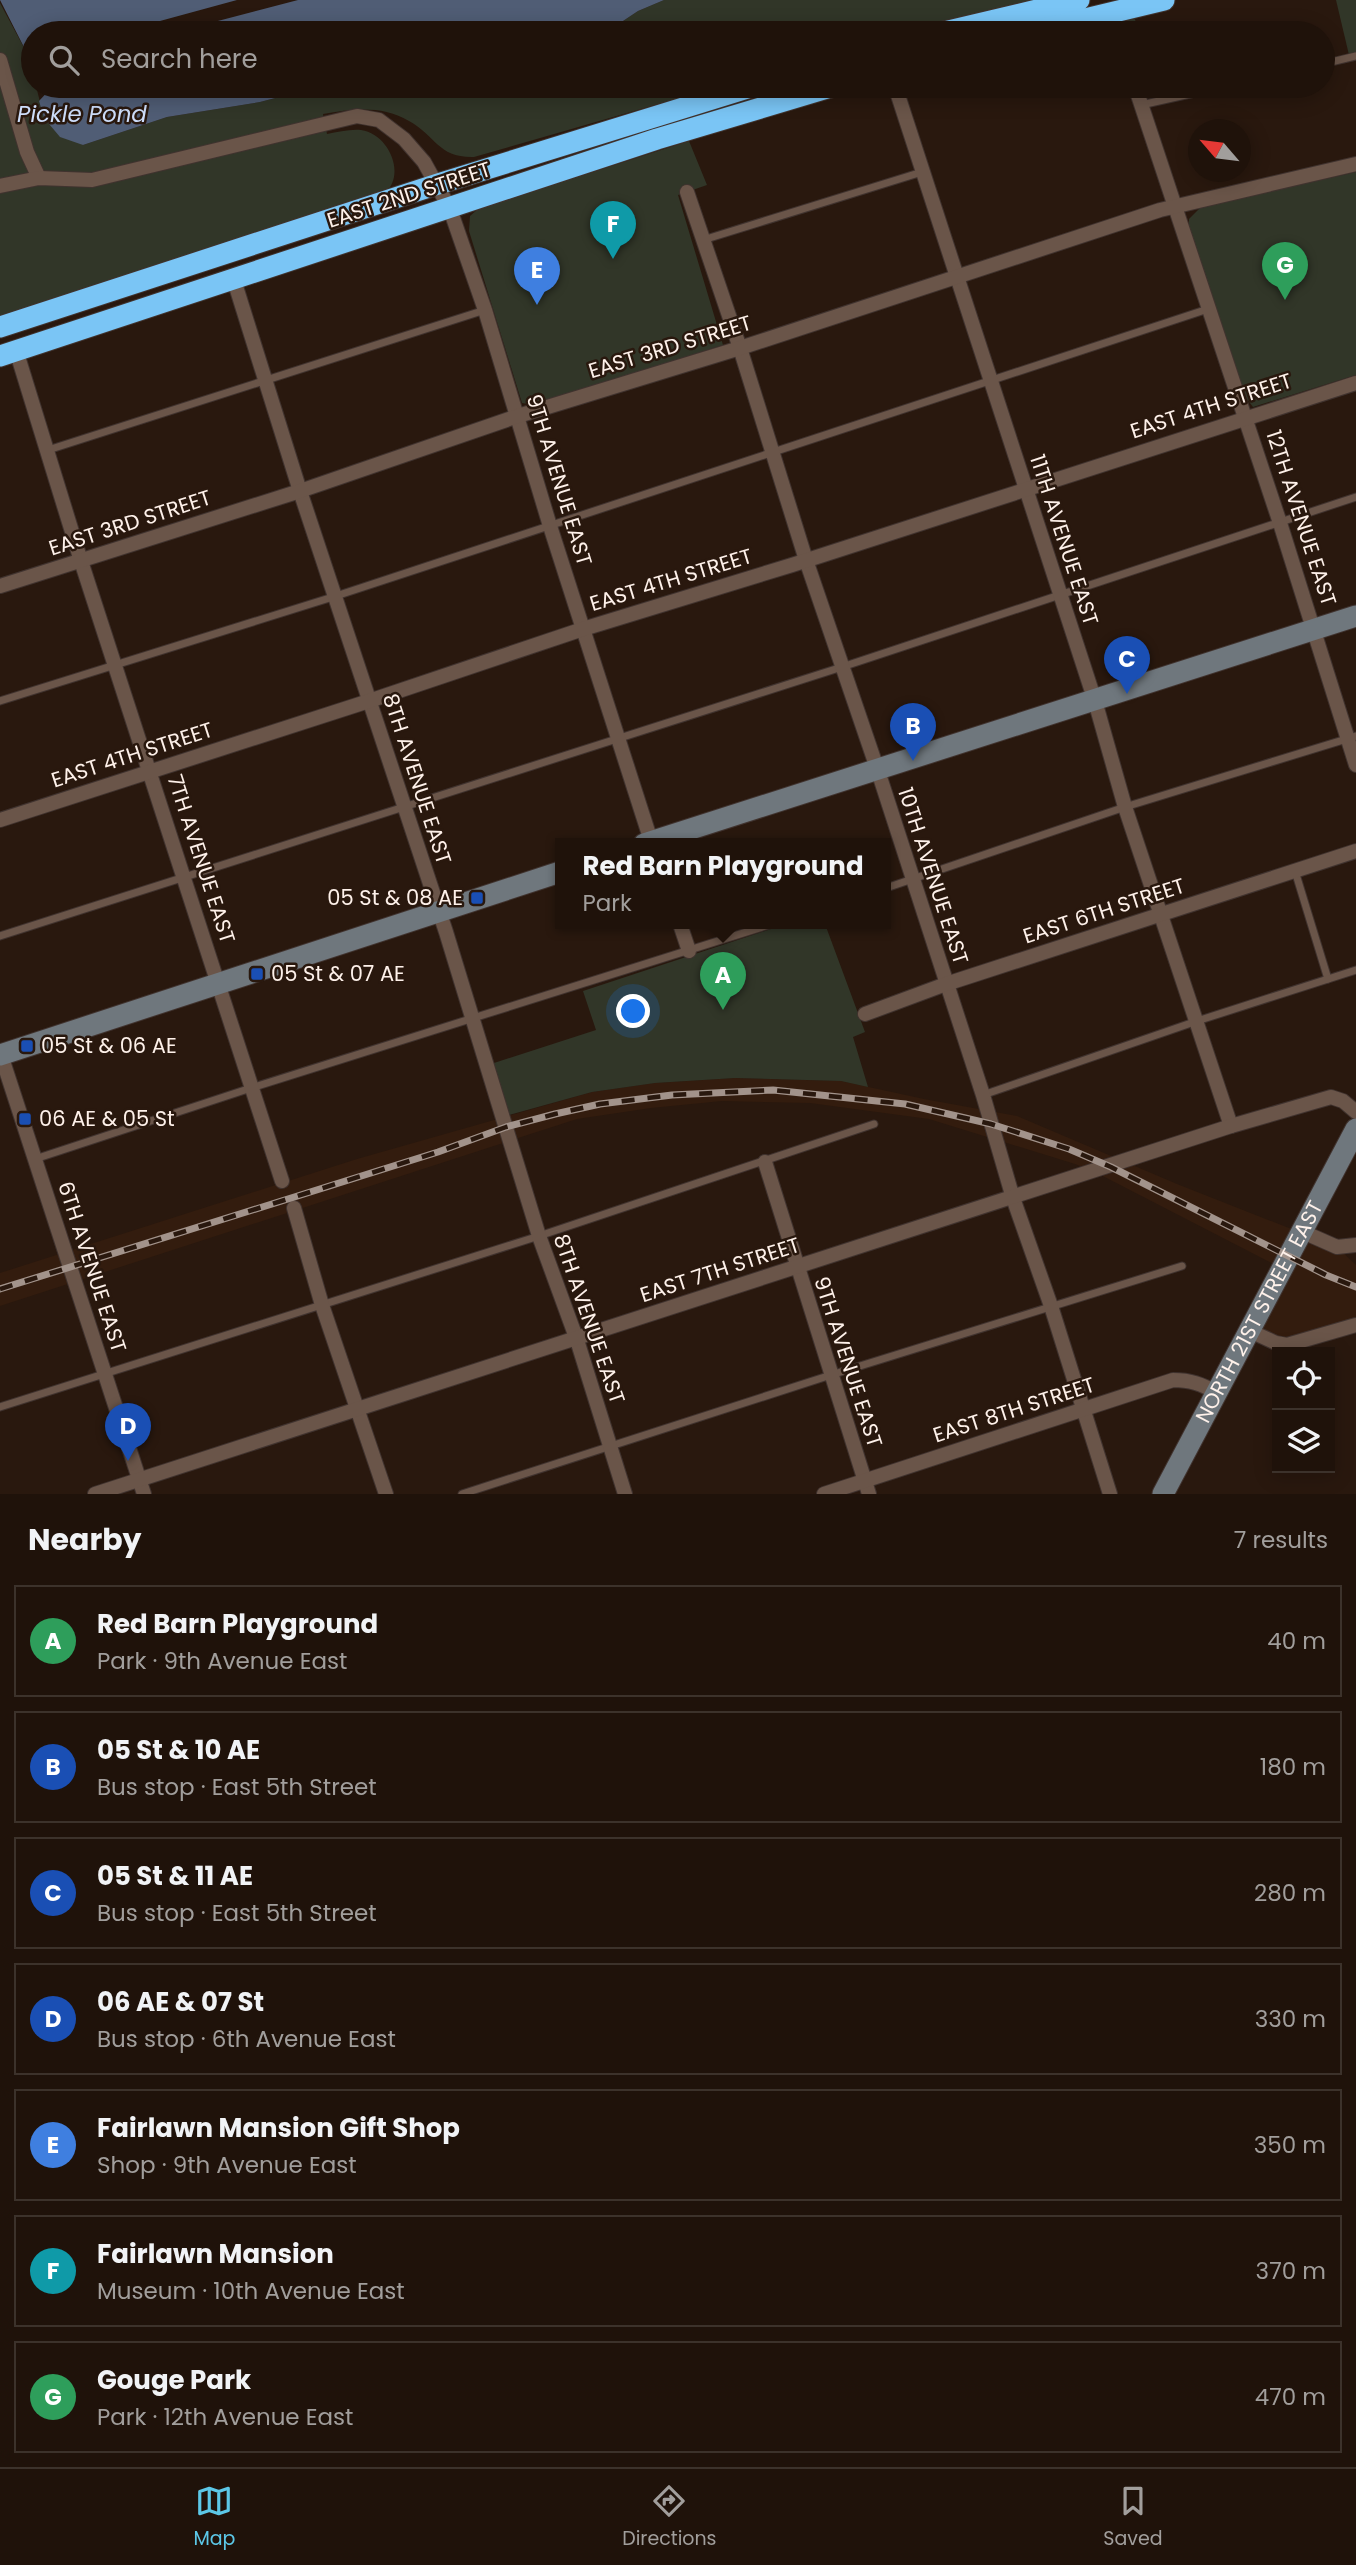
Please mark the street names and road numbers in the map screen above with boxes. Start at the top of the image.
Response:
street label: EAST 2ND STREET [323,154,495,235]
street label: EAST 3RD STREET [585,308,755,385]
street label: EAST 4TH STREET [1126,366,1295,445]
street label: 9TH AVENUE EAST [520,391,599,569]
street label: 12TH AVENUE EAST [1259,426,1344,610]
street label: 11TH AVENUE EAST [1023,451,1106,629]
street label: EAST 3RD STREET [45,483,215,562]
street label: EAST 4TH STREET [586,541,756,618]
street label: 8TH AVENUE EAST [376,690,459,868]
street label: EAST 4TH STREET [47,715,216,794]
street label: 7TH AVENUE EAST [160,771,242,947]
street label: 10TH AVENUE EAST [891,784,976,968]
street label: EAST 6TH STREET [1019,871,1188,950]
street label: 6TH AVENUE EAST [51,1178,134,1356]
street label: NORTH 21ST STREET EAST [1188,1196,1329,1428]
street label: 8TH AVENUE EAST [547,1230,632,1408]
street label: EAST 7TH STREET [636,1230,804,1309]
street label: 9TH AVENUE EAST [807,1273,890,1451]
street label: EAST 8TH STREET [929,1370,1098,1449]

